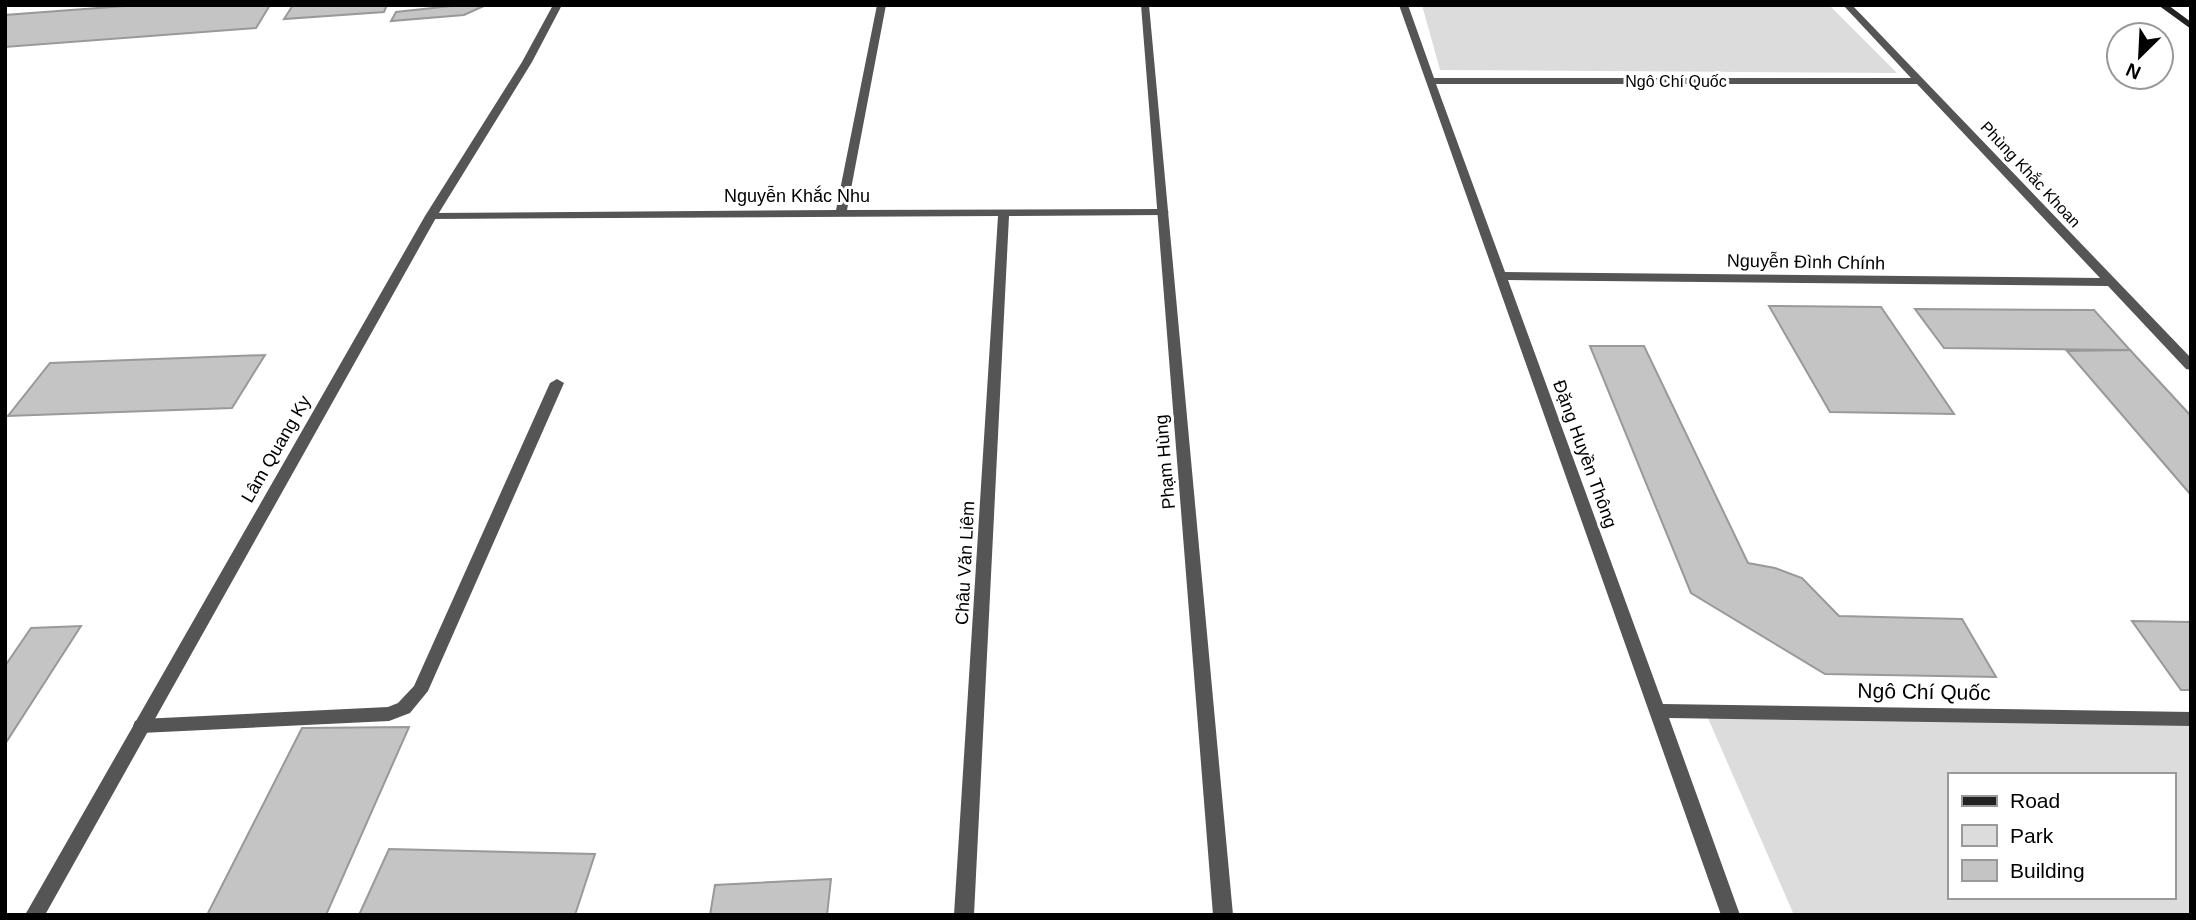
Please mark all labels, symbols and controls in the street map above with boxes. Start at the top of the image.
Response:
north arrow [2105,21,2175,91]
text: N [2123,59,2144,83]
street label: Ngô Chí Quốc [1625,73,1727,90]
street label: Phùng Khắc Khoan [1977,117,2085,231]
street label: Nguyễn Khắc Nhu [724,185,870,206]
street label: Nguyễn Đình Chính [1727,250,1885,273]
street label: Đặng Huyền Thông [1549,377,1621,531]
street label: Lâm Quang Ky [237,392,315,506]
street label: Phạm Hùng [1151,414,1179,510]
street label: Châu Văn Liêm [952,501,978,625]
street label: Ngô Chí Quốc [1857,679,1991,704]
legend [1948,773,2175,899]
text: Road [2010,789,2060,812]
text: Park [2010,824,2054,847]
text: Building [2010,859,2085,882]

